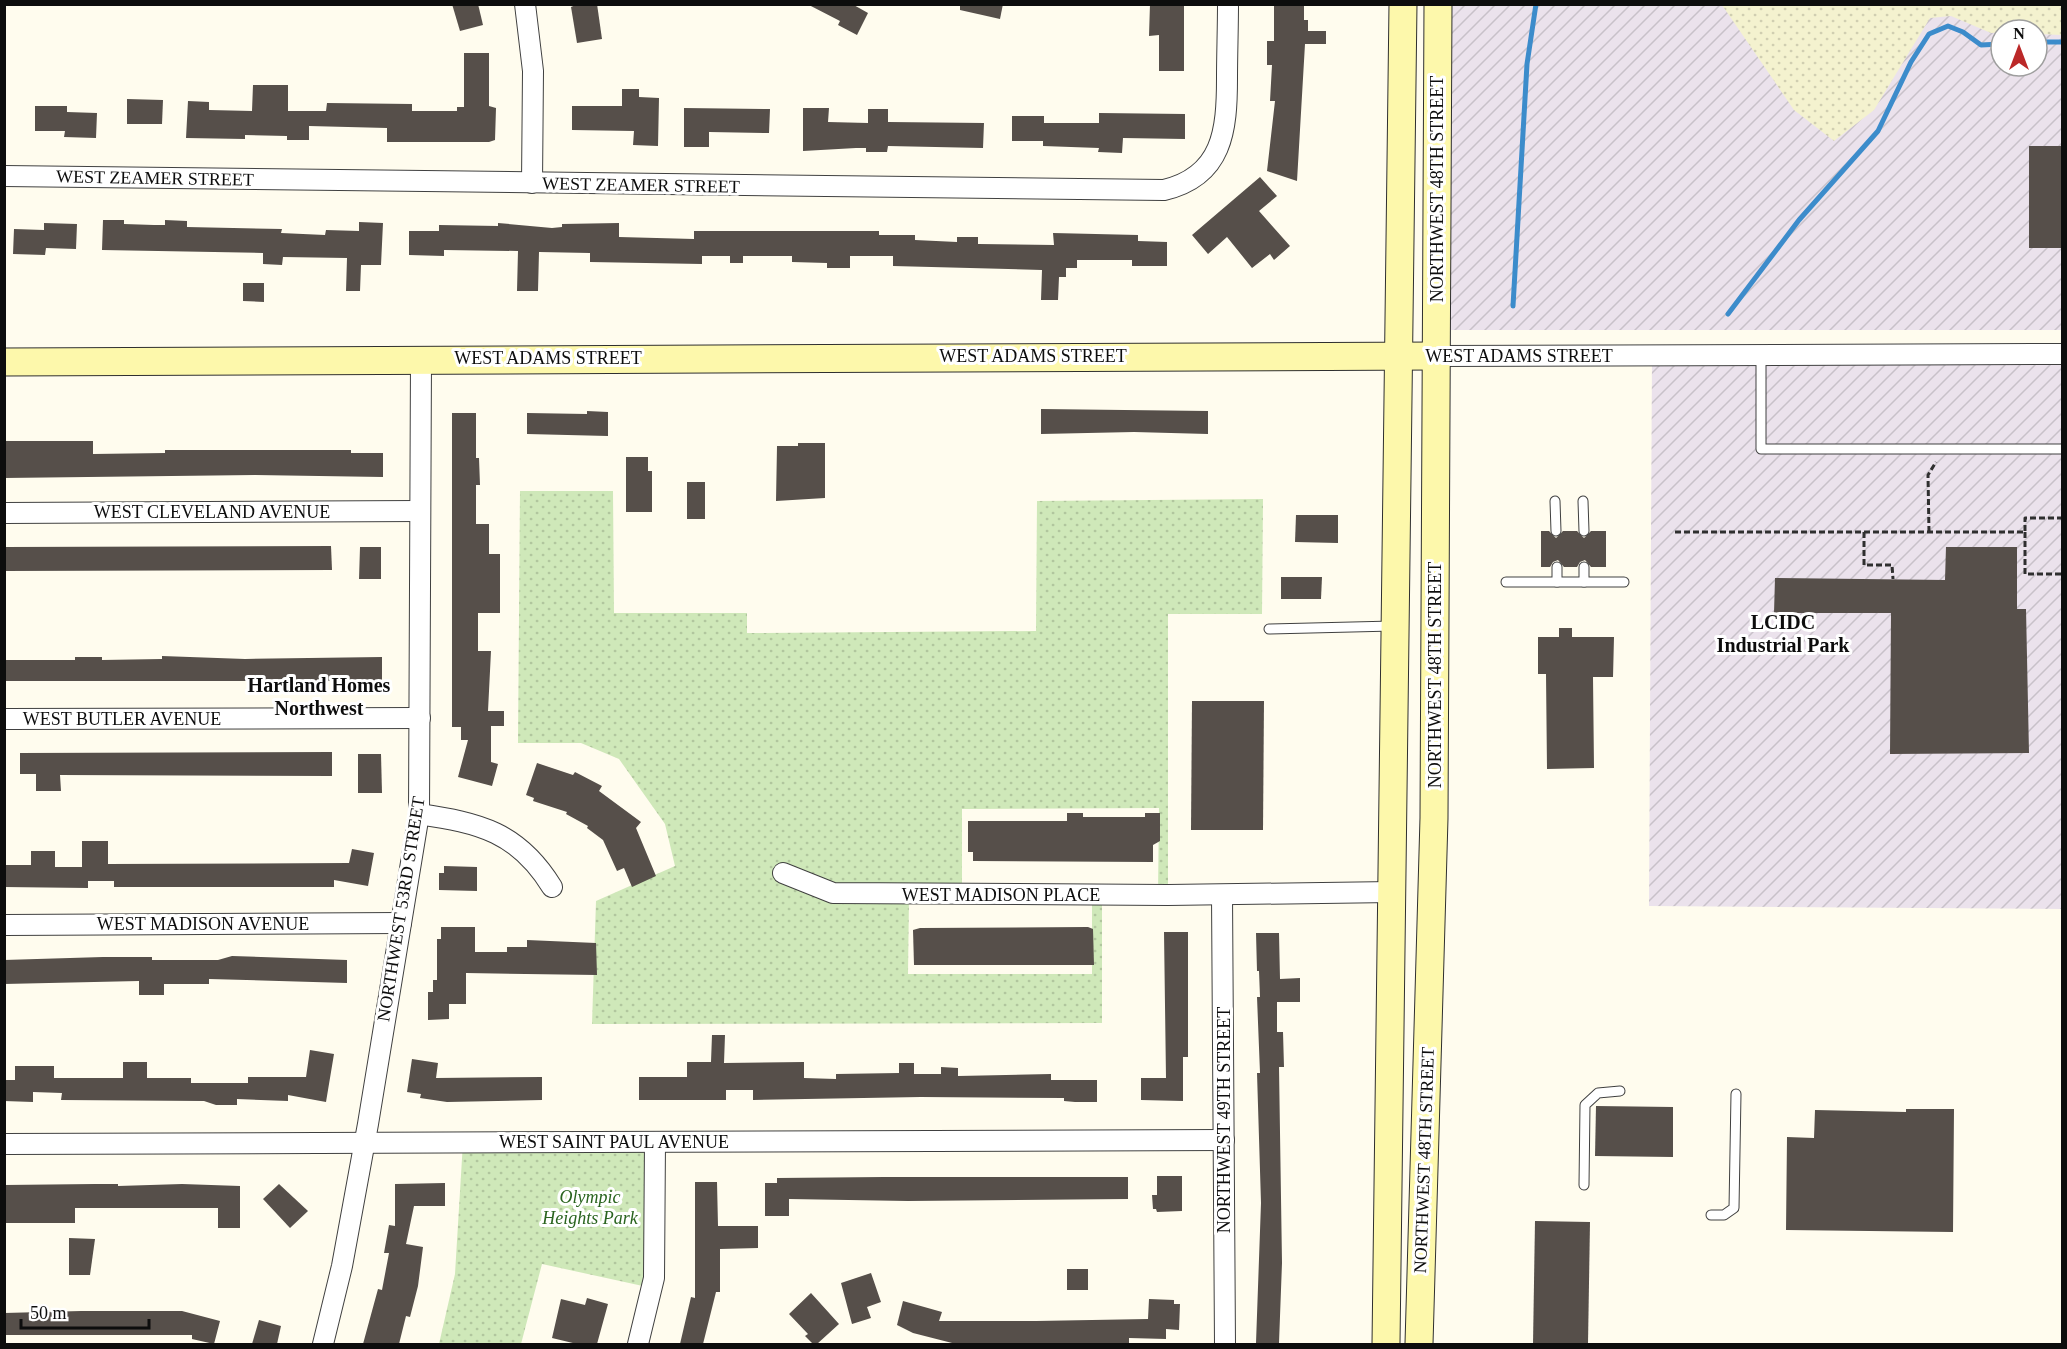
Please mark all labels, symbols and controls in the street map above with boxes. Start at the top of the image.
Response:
north arrow [1989,18,2049,78]
text: N [2013,25,2025,42]
street label: NORTHWEST 48TH STREET [1427,76,1447,302]
street label: WEST ZEAMER STREET [56,166,254,190]
street label: WEST ZEAMER STREET [542,173,740,197]
street label: WEST ADAMS STREET [939,346,1127,366]
street label: WEST ADAMS STREET [1425,346,1613,366]
street label: WEST ADAMS STREET [454,348,642,368]
street label: WEST CLEVELAND AVENUE [94,502,330,522]
street label: NORTHWEST 48TH STREET [1425,562,1445,788]
district label: LCIDC Industrial Park [1717,611,1850,656]
district label: Hartland Homes Northwest [248,674,391,719]
street label: WEST BUTLER AVENUE [23,709,221,729]
street label: NORTHWEST 53RD STREET [373,795,429,1023]
street label: WEST MADISON PLACE [902,885,1100,905]
street label: WEST MADISON AVENUE [97,914,309,934]
street label: NORTHWEST 49TH STREET [1214,1007,1234,1233]
street label: NORTHWEST 48TH STREET [1410,1046,1438,1274]
street label: WEST SAINT PAUL AVENUE [499,1132,729,1152]
park label: Olympic Heights Park [541,1187,639,1228]
scale bar [21,1292,148,1330]
text: 50 m [30,1303,67,1323]

